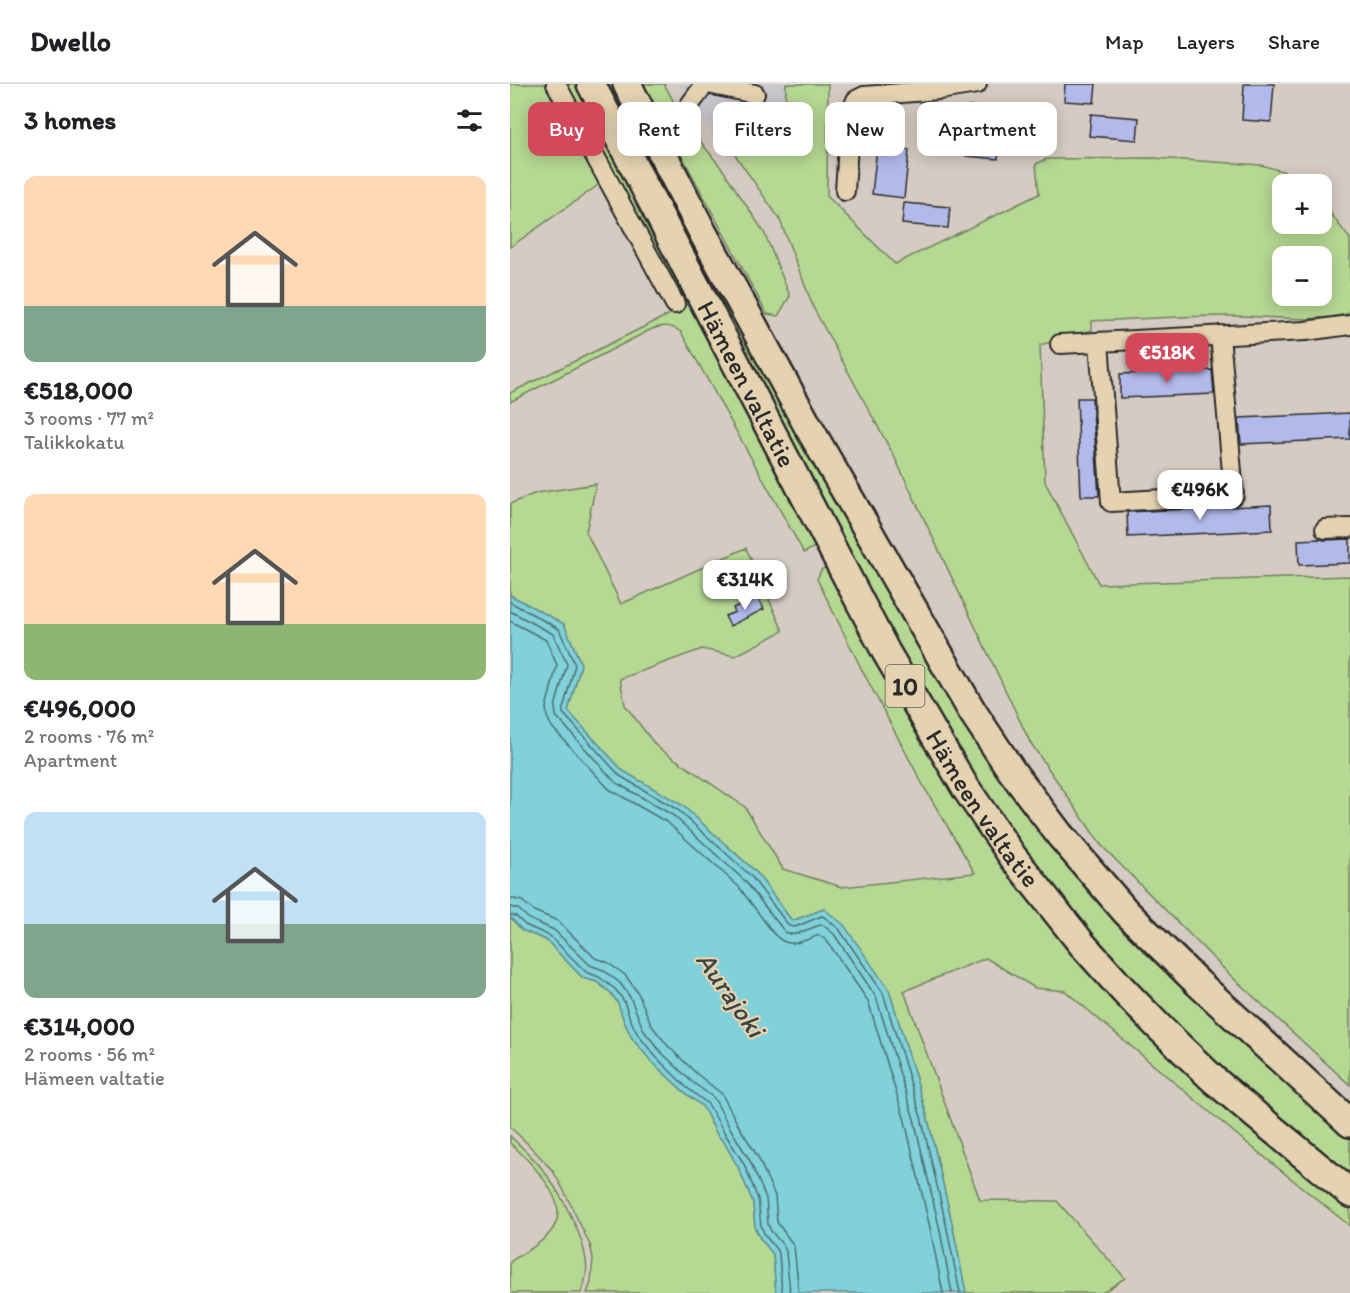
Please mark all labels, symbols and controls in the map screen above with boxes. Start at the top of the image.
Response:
text: Dwello [30,24,111,58]
text: Map [1105,29,1144,54]
text: Layers [1177,29,1235,54]
text: Share [1268,29,1320,54]
chip: Buy [528,102,605,156]
chip: Rent [617,102,701,156]
chip: Filters [713,102,813,156]
chip: New [825,102,905,156]
chip: Apartment [917,102,1057,156]
text: 3 homes [24,104,116,136]
icon: filters [453,104,486,137]
map controls [1272,174,1332,306]
button: + [1272,174,1332,234]
icon: home [201,215,309,323]
button: − [1272,246,1332,306]
street label: Hämeen valtatie [690,295,803,473]
pin: €518K [1125,333,1209,384]
text: €518K [1140,340,1194,364]
text: €518,000 [24,374,133,406]
text: 3 rooms · 77 m² [24,406,154,430]
text: Talikkokatu [24,430,124,454]
pin: €496K [1158,470,1242,521]
text: €496K [1171,477,1229,501]
icon: home [201,533,309,641]
pin: €314K [703,560,787,611]
text: €314K [717,567,773,591]
road number: 10 [886,665,924,707]
text: €496,000 [24,692,136,724]
text: 2 rooms · 76 m² [24,724,154,748]
street label: Hämeen valtatie [919,724,1047,894]
text: Apartment [24,748,117,772]
icon: home [201,851,309,959]
water label: Aurajoki [690,945,774,1046]
text: €314,000 [24,1010,135,1042]
text: 2 rooms · 56 m² [24,1042,155,1066]
text: Hämeen valtatie [24,1066,165,1090]

